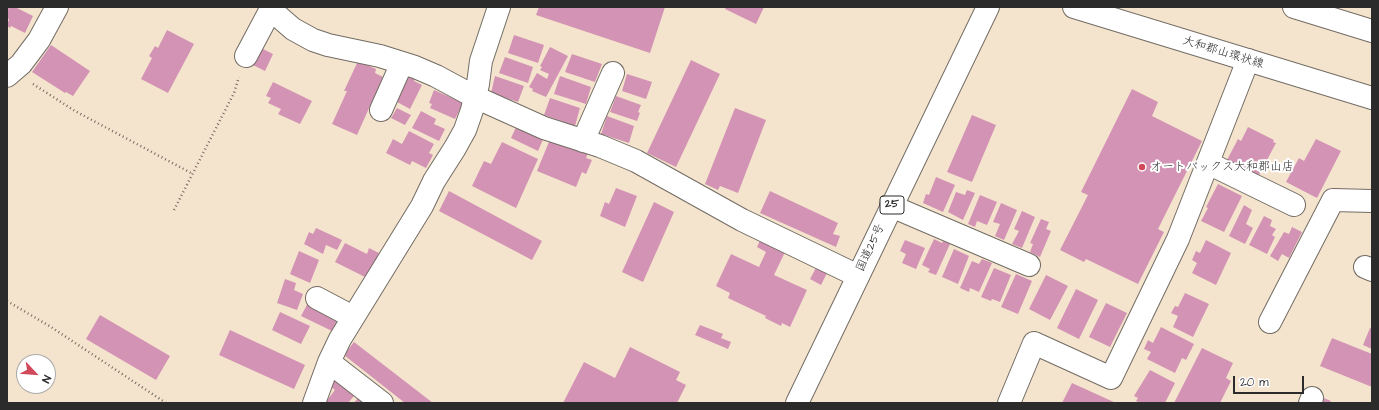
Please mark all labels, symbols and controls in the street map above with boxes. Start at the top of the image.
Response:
street label: 大和郡山環状線 [1181,34,1265,72]
place label: オートバックス大和郡山店 [1150,160,1294,174]
marker: オートバックス大和郡山店 [1137,162,1147,172]
road number: 25 [880,196,904,214]
street label: 国道25号 [854,222,888,274]
north arrow [16,354,56,394]
scale bar [1235,368,1306,394]
text: N [38,373,55,385]
text: 20 m [1240,374,1269,391]

